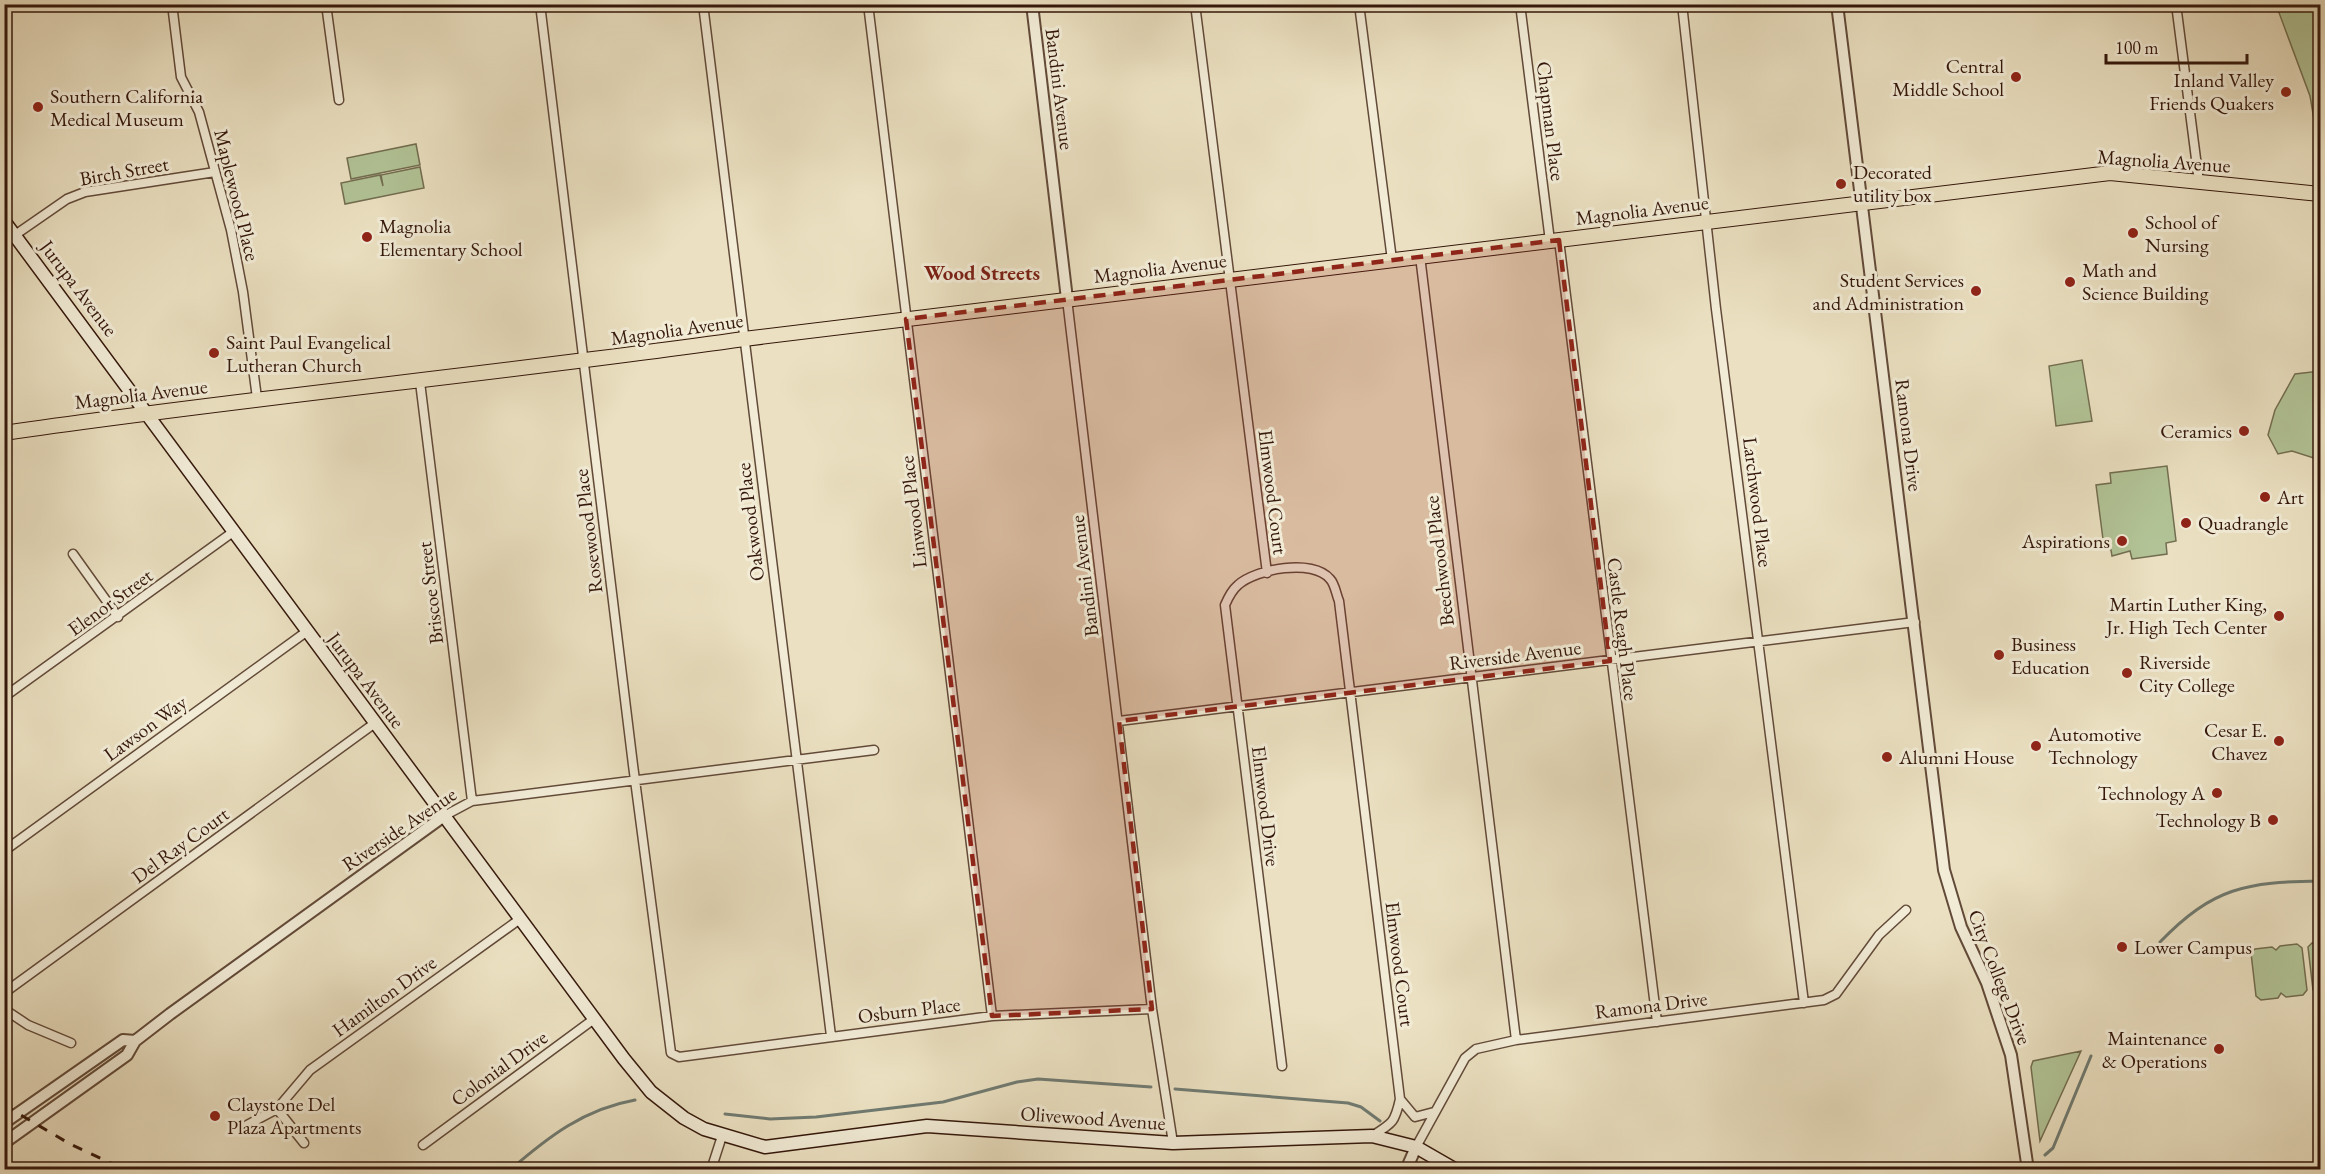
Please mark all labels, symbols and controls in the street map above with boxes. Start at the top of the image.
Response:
street label: Bandini Avenue [1040,27,1080,151]
scale bar [2106,27,2247,65]
text: 100 m [2115,36,2159,59]
place label: Central Middle School [1892,53,2004,102]
street label: Chapman Place [1531,60,1571,182]
place label: Inland Valley Friends Quakers [2149,67,2274,116]
marker: Central Middle School [2009,70,2023,84]
place label: Southern California Medical Museum [50,83,203,132]
marker: Inland Valley Friends Quakers [2279,85,2293,99]
marker: Southern California Medical Museum [31,100,45,114]
street label: Maplewood Place [208,126,266,264]
street label: Magnolia Avenue [2096,143,2232,179]
street label: Birch Street [78,150,171,192]
place label: Decorated utility box [1853,159,1933,208]
marker: Decorated utility box [1834,177,1848,191]
street label: Magnolia Avenue [1574,189,1710,231]
place label: School of Nursing [2145,209,2220,258]
place label: Magnolia Elementary School [379,213,523,262]
marker: School of Nursing [2126,226,2140,240]
marker: Magnolia Elementary School [360,230,374,244]
street label: Jurupa Avenue [33,233,124,341]
street label: Magnolia Avenue [1092,247,1228,289]
place label: Math and Science Building [2082,257,2209,306]
district label: Wood Streets [924,259,1040,286]
place label: Student Services and Administration [1812,267,1964,316]
marker: Math and Science Building [2063,275,2077,289]
marker: Student Services and Administration [1969,284,1983,298]
street label: Magnolia Avenue [609,307,745,351]
place label: Saint Paul Evangelical Lutheran Church [226,329,391,378]
marker: Saint Paul Evangelical Lutheran Church [207,346,221,360]
street label: Magnolia Avenue [73,373,209,415]
street label: Ramona Drive [1889,377,1929,493]
place label: Ceramics [2160,418,2232,444]
marker: Ceramics [2237,424,2251,438]
street label: Elmwood Court [1252,428,1294,557]
street label: Larchwood Place [1737,436,1779,569]
street label: Linwood Place [893,454,933,570]
street label: Oakwood Place [730,461,770,583]
street label: Rosewood Place [567,467,609,595]
place label: Art [2276,484,2305,510]
marker: Art [2258,490,2272,504]
street label: Beechwood Place [1418,494,1460,628]
place label: Quadrangle [2198,510,2289,536]
street label: Bandini Avenue [1064,514,1104,638]
marker: Quadrangle [2179,516,2193,530]
place label: Aspirations [2021,528,2110,554]
marker: Aspirations [2115,534,2129,548]
street label: Briscoe Street [411,540,449,646]
street label: Castle Reagh Place [1601,556,1645,702]
street label: Elenor Street [62,562,158,642]
place label: Martin Luther King, Jr. High Tech Center [2104,591,2267,640]
marker: Martin Luther King, Jr. High Tech Center [2272,609,2286,623]
street label: Jurupa Avenue [320,625,411,733]
place label: Business Education [2011,631,2090,680]
street label: Riverside Avenue [1448,634,1583,676]
marker: Business Education [1992,648,2006,662]
place label: Riverside City College [2139,649,2235,698]
marker: Riverside City College [2120,666,2134,680]
street label: Lawson Way [98,689,192,767]
place label: Cesar E. Chavez [2204,717,2267,766]
place label: Automotive Technology [2047,721,2141,770]
marker: Cesar E. Chavez [2272,734,2286,748]
marker: Automotive Technology [2029,739,2043,753]
street label: Elmwood Drive [1246,744,1286,868]
place label: Alumni House [1898,744,2014,770]
marker: Alumni House [1880,750,1894,764]
place label: Technology A [2098,780,2205,806]
street label: Riverside Avenue [337,781,461,877]
marker: Technology A [2210,786,2224,800]
street label: Del Ray Court [126,801,234,889]
place label: Technology B [2156,807,2261,833]
marker: Technology B [2266,813,2280,827]
street label: Elmwood Court [1379,900,1421,1029]
street label: City College Drive [1962,906,2038,1048]
place label: Lower Campus [2134,934,2252,960]
marker: Lower Campus [2115,940,2129,954]
street label: Hamilton Drive [327,949,442,1043]
street label: Ramona Drive [1593,985,1709,1025]
street label: Osburn Place [856,991,962,1029]
street label: Colonial Drive [445,1024,553,1112]
place label: Maintenance & Operations [2102,1025,2207,1074]
marker: Maintenance & Operations [2212,1042,2226,1056]
place label: Claystone Del Plaza Apartments [227,1091,361,1140]
street label: Olivewood Avenue [1019,1100,1167,1136]
marker: Claystone Del Plaza Apartments [208,1109,222,1123]

